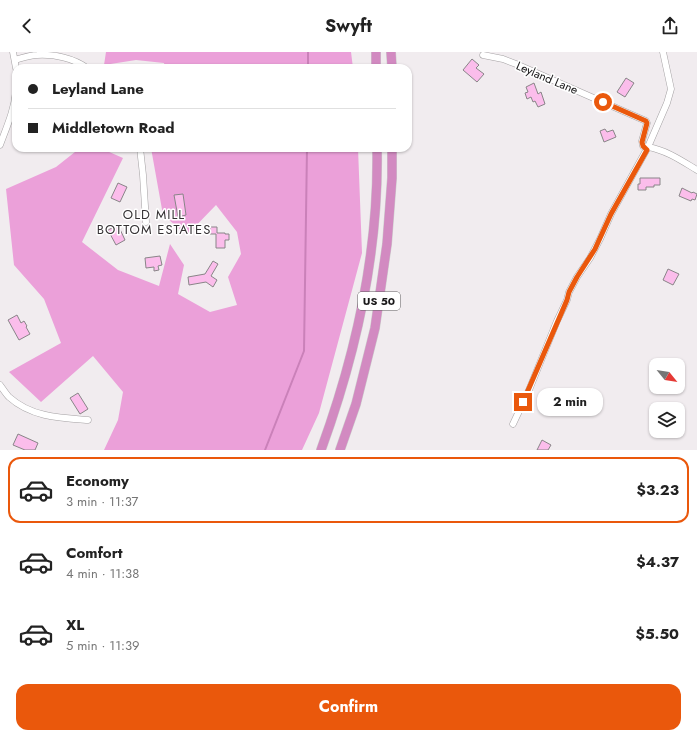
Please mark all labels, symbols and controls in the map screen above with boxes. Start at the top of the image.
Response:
text: Swyft [325,13,372,39]
icon: back [16,15,38,37]
icon: share [659,15,681,37]
street label: Leyland Lane [513,57,581,99]
text: Leyland Lane [52,78,144,100]
route start [594,93,612,111]
text: Middletown Road [52,117,175,139]
district label: OLD MILL BOTTOM ESTATES [97,205,211,239]
road number: US 50 [358,292,400,310]
north arrow [649,358,685,394]
map controls [649,358,685,438]
callout: 2 min [537,388,603,416]
text: 2 min [553,392,587,411]
route end [514,393,532,411]
button: layers [649,402,685,438]
text: Economy [66,470,129,492]
icon: car [18,472,54,508]
text: $3.23 [637,479,679,501]
text: 3 min · 11:37 [66,492,138,511]
text: Comfort [66,542,123,564]
icon: car [18,544,54,580]
text: $4.37 [636,551,679,573]
text: 4 min · 11:38 [66,564,139,583]
text: XL [66,614,84,636]
icon: car [18,616,54,652]
text: $5.50 [636,623,679,645]
text: 5 min · 11:39 [66,636,139,655]
button: Confirm [16,684,681,730]

